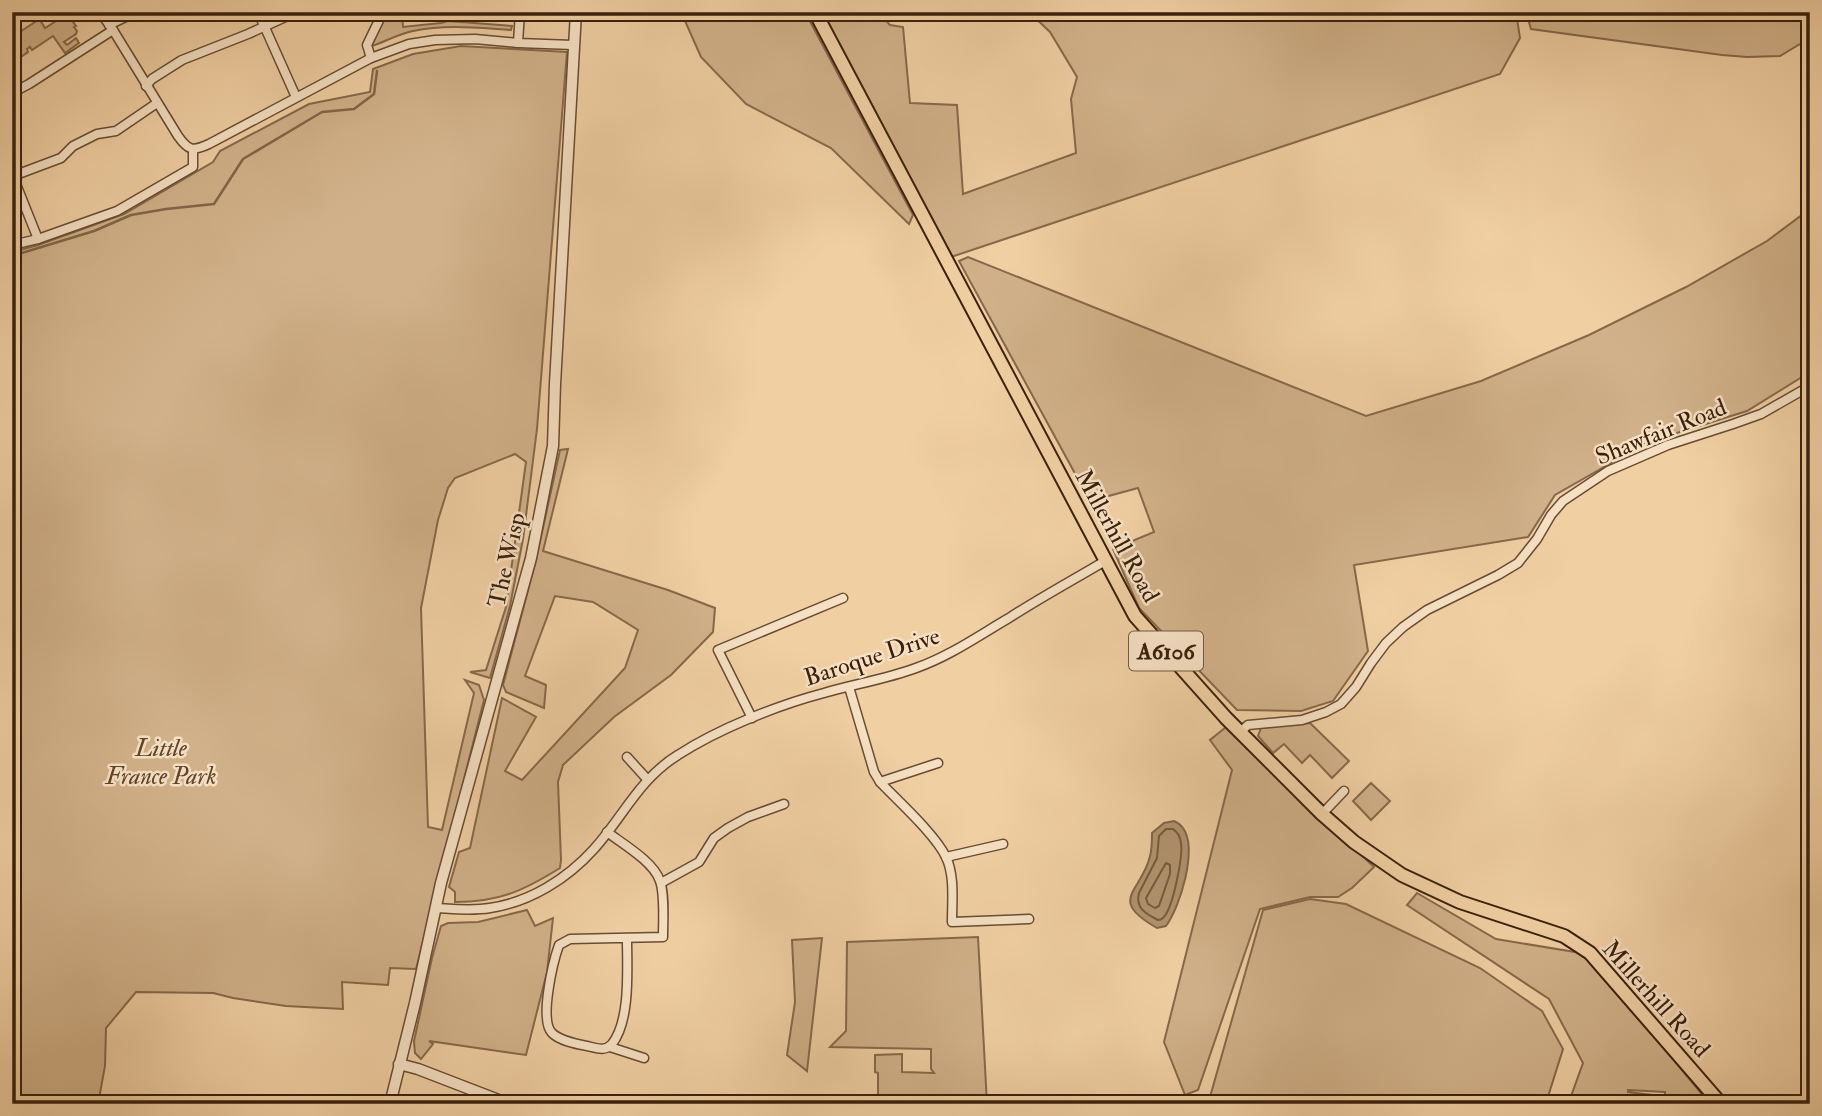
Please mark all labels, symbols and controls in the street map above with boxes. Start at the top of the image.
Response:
street label: Shawfair Road [1591,392,1731,472]
street label: Millerhill Road [1068,464,1166,608]
street label: The Wisp [481,509,533,611]
street label: Baroque Drive [800,620,944,694]
road number: A6106 [1129,632,1203,670]
park label: Little France Park [105,733,216,792]
street label: Millerhill Road [1595,934,1717,1064]

